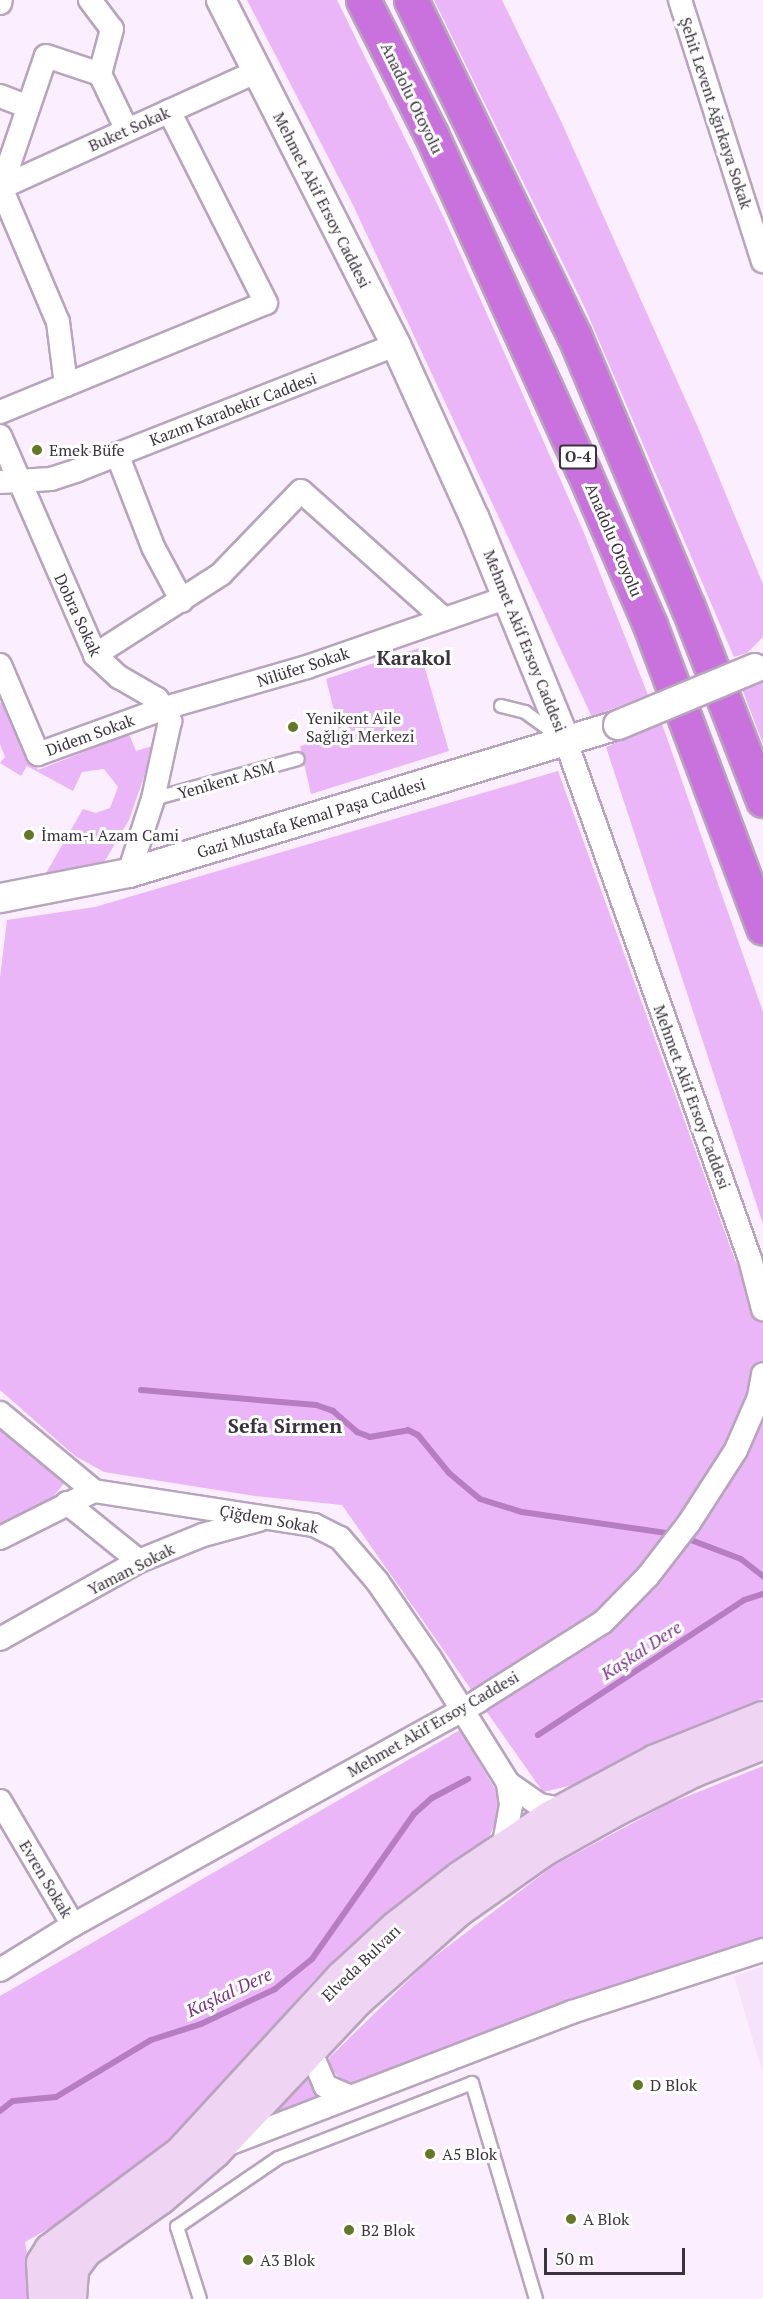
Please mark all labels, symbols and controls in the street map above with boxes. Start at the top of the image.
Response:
street label: Şehit Levent Ağırkaya Sokak [676,15,756,211]
street label: Anadolu Otoyolu [377,39,447,157]
street label: Buket Sokak [85,103,173,155]
street label: Mehmet Akif Ersoy Caddesi [269,109,375,291]
street label: Kazım Karabekir Caddesi [147,368,319,450]
place label: Emek Büfe [49,440,125,460]
marker: Emek Büfe [30,443,44,457]
road number: O-4 [558,445,598,469]
street label: Anadolu Otoyolu [582,481,646,599]
street label: Mehmet Akif Ersoy Caddesi [480,547,570,735]
street label: Dobra Sokak [50,571,106,659]
street label: Nilüfer Sokak [254,643,352,691]
district label: Karakol [377,645,451,669]
place label: Yenikent Aile Sağlığı Merkezi [306,708,414,746]
street label: Didem Sokak [43,710,137,760]
marker: Yenikent Aile Sağlığı Merkezi [284,718,302,736]
street label: Yenikent ASM [175,757,277,803]
street label: Gazi Mustafa Kemal Paşa Caddesi [194,774,428,862]
place label: İmam-ı Azam Cami [41,825,179,845]
marker: İmam-ı Azam Cami [22,828,36,842]
street label: Mehmet Akif Ersoy Caddesi [650,1002,734,1192]
district label: Sefa Sirmen [228,1413,342,1437]
street label: Çiğdem Sokak [218,1501,320,1537]
street label: Yaman Sokak [85,1539,177,1599]
water label: Kaşkal Dere [597,1616,685,1684]
street label: Mehmet Akif Ersoy Caddesi [344,1667,522,1781]
street label: Evren Sokak [15,1837,77,1921]
street label: Elveda Bulvarı [318,1921,404,2005]
water label: Kaşkal Dere [183,1963,275,2021]
place label: D Blok [650,2075,697,2095]
marker: D Blok [631,2078,645,2092]
place label: A5 Blok [442,2144,497,2164]
marker: A5 Blok [423,2147,437,2161]
place label: A Blok [583,2209,630,2229]
marker: A Blok [564,2212,578,2226]
place label: B2 Blok [361,2220,415,2240]
marker: B2 Blok [342,2223,356,2237]
scale bar [547,2236,688,2274]
text: 50 m [555,2246,594,2270]
place label: A3 Blok [260,2250,315,2270]
marker: A3 Blok [241,2253,255,2267]

